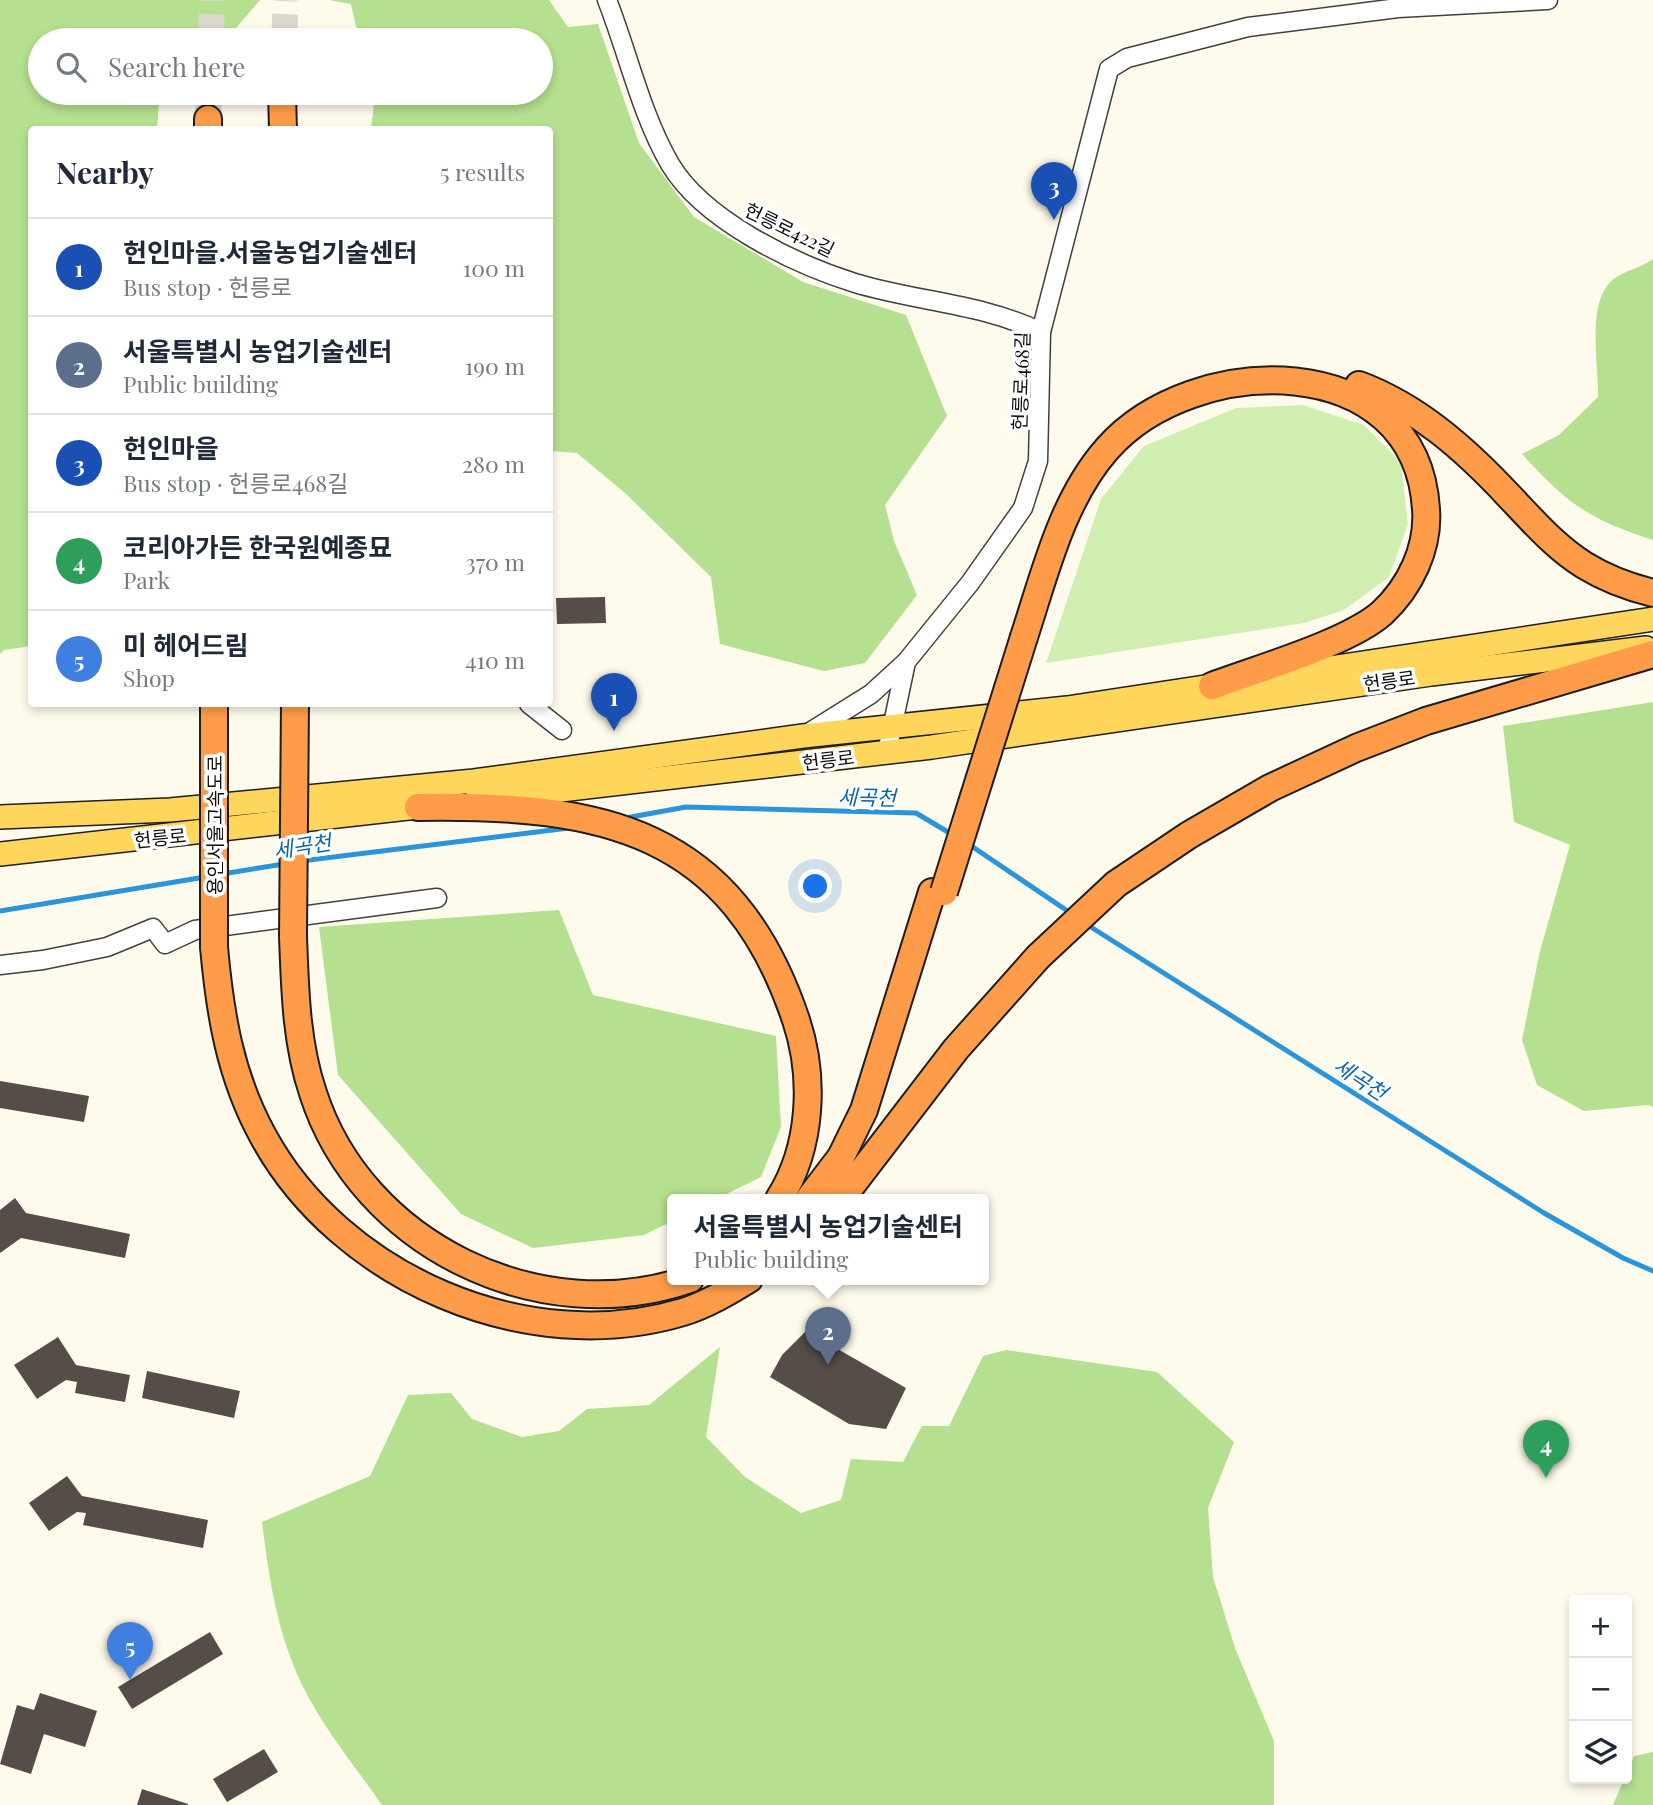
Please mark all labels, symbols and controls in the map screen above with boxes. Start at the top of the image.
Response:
search box [28,28,553,105]
icon: search [52,48,90,86]
text: Search here [108,49,245,84]
text: Nearby [56,152,154,192]
text: 5 results [440,156,525,187]
pin: 3 [1031,162,1077,220]
street label: 헌릉로422길 [740,196,840,262]
text: 헌인마을.서울농업기술센터 [123,234,417,269]
text: 1 [75,252,83,283]
text: 100 m [463,252,525,283]
text: Bus stop · 헌릉로 [123,271,292,302]
street label: 헌릉로468길 [1005,331,1035,431]
text: 서울특별시 농업기술센터 [123,333,392,368]
text: 2 [73,350,85,381]
text: 190 m [465,350,525,381]
text: Public building [123,368,278,399]
text: 헌인마을 [123,430,219,465]
text: 3 [73,448,85,479]
text: 280 m [462,448,525,479]
text: Bus stop · 헌릉로468길 [123,467,348,498]
text: 코리아가든 한국원예종묘 [123,529,392,564]
text: 4 [73,546,85,577]
text: 370 m [465,546,525,577]
text: Park [123,564,170,595]
text: 미 헤어드림 [123,627,249,662]
text: 5 [74,644,84,675]
text: 410 m [465,644,525,675]
text: Shop [123,662,175,693]
street label: 헌릉로 [1361,663,1417,697]
pin: 1 [591,673,637,731]
street label: 헌릉로 [800,743,856,775]
street label: 용인서울고속도로 [201,755,227,895]
water label: 세곡천 [838,781,899,811]
street label: 헌릉로 [133,821,187,853]
water label: 세곡천 [271,826,335,863]
your location [798,869,832,903]
water label: 세곡천 [1329,1050,1395,1107]
popup [667,1194,989,1285]
text: 서울특별시 농업기술센터 [693,1208,963,1243]
text: Public building [693,1243,848,1274]
pin: 2 [805,1307,851,1365]
pin: 4 [1523,1420,1569,1478]
map controls [1569,1595,1632,1784]
button: + [1569,1595,1632,1658]
pin: 5 [107,1622,153,1680]
button: − [1569,1658,1632,1721]
button: layers [1569,1721,1632,1784]

